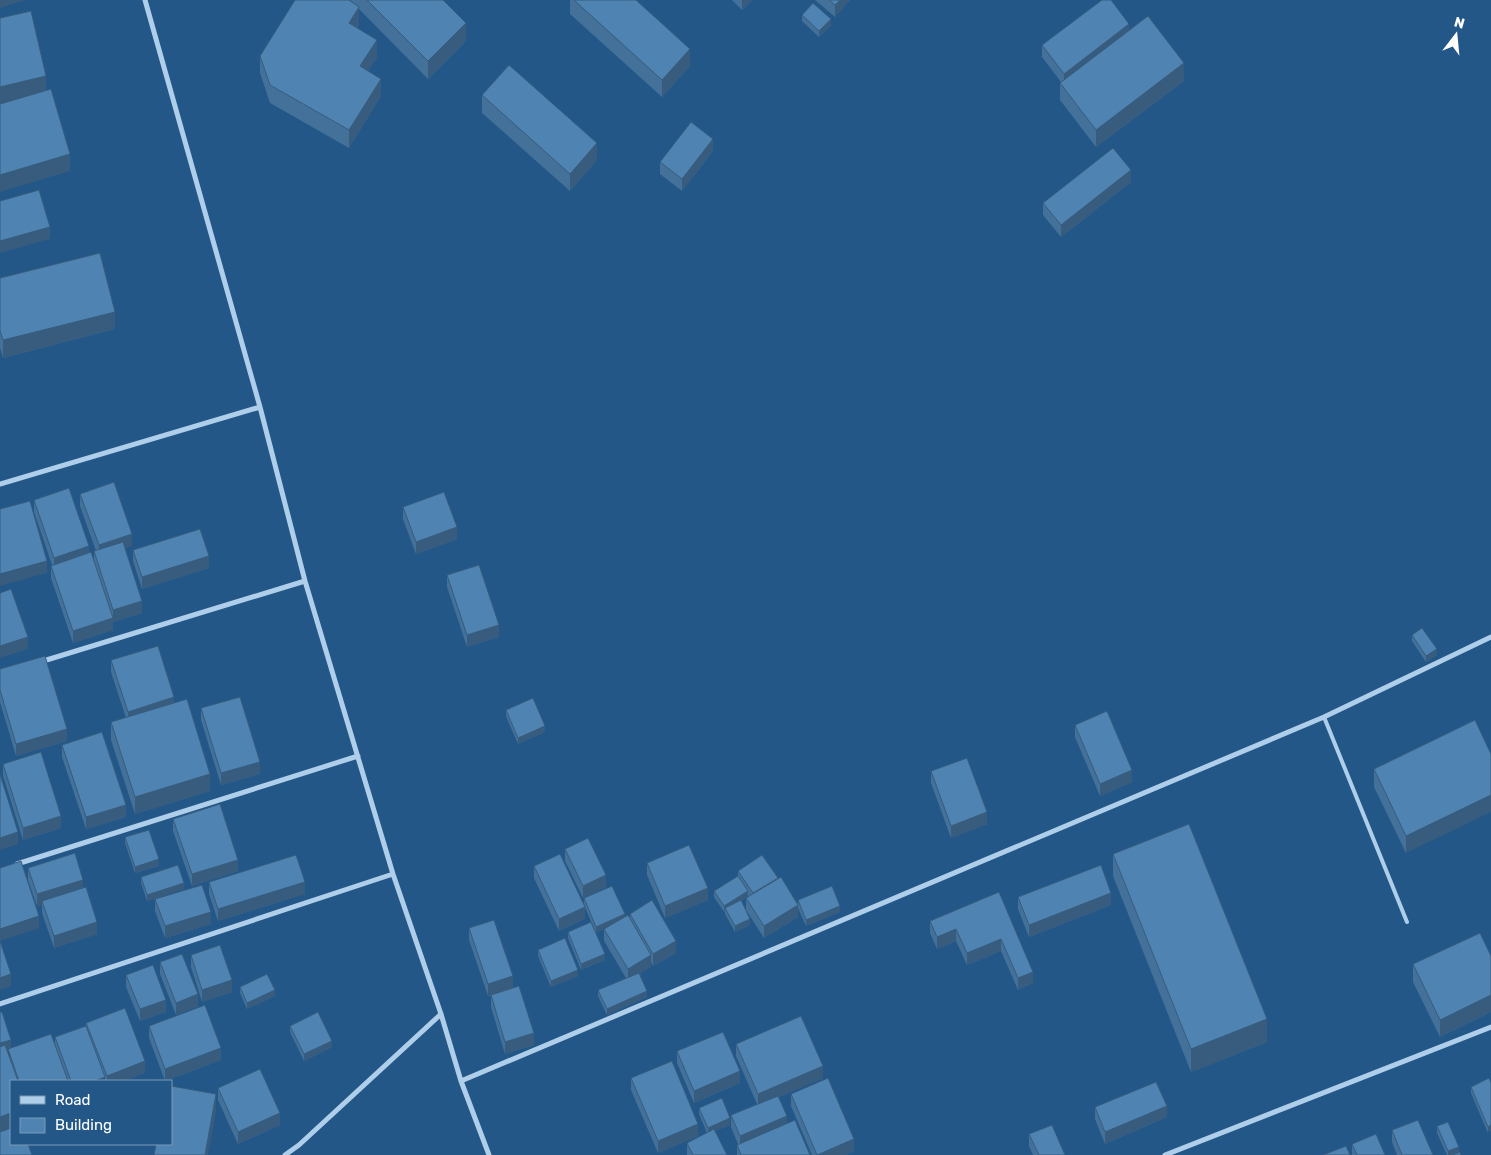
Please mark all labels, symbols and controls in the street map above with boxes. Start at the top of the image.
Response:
north arrow [1431,10,1481,60]
text: N [1452,13,1467,33]
legend [10,1080,172,1145]
text: Road [55,1091,91,1109]
text: Building [55,1116,112,1134]

